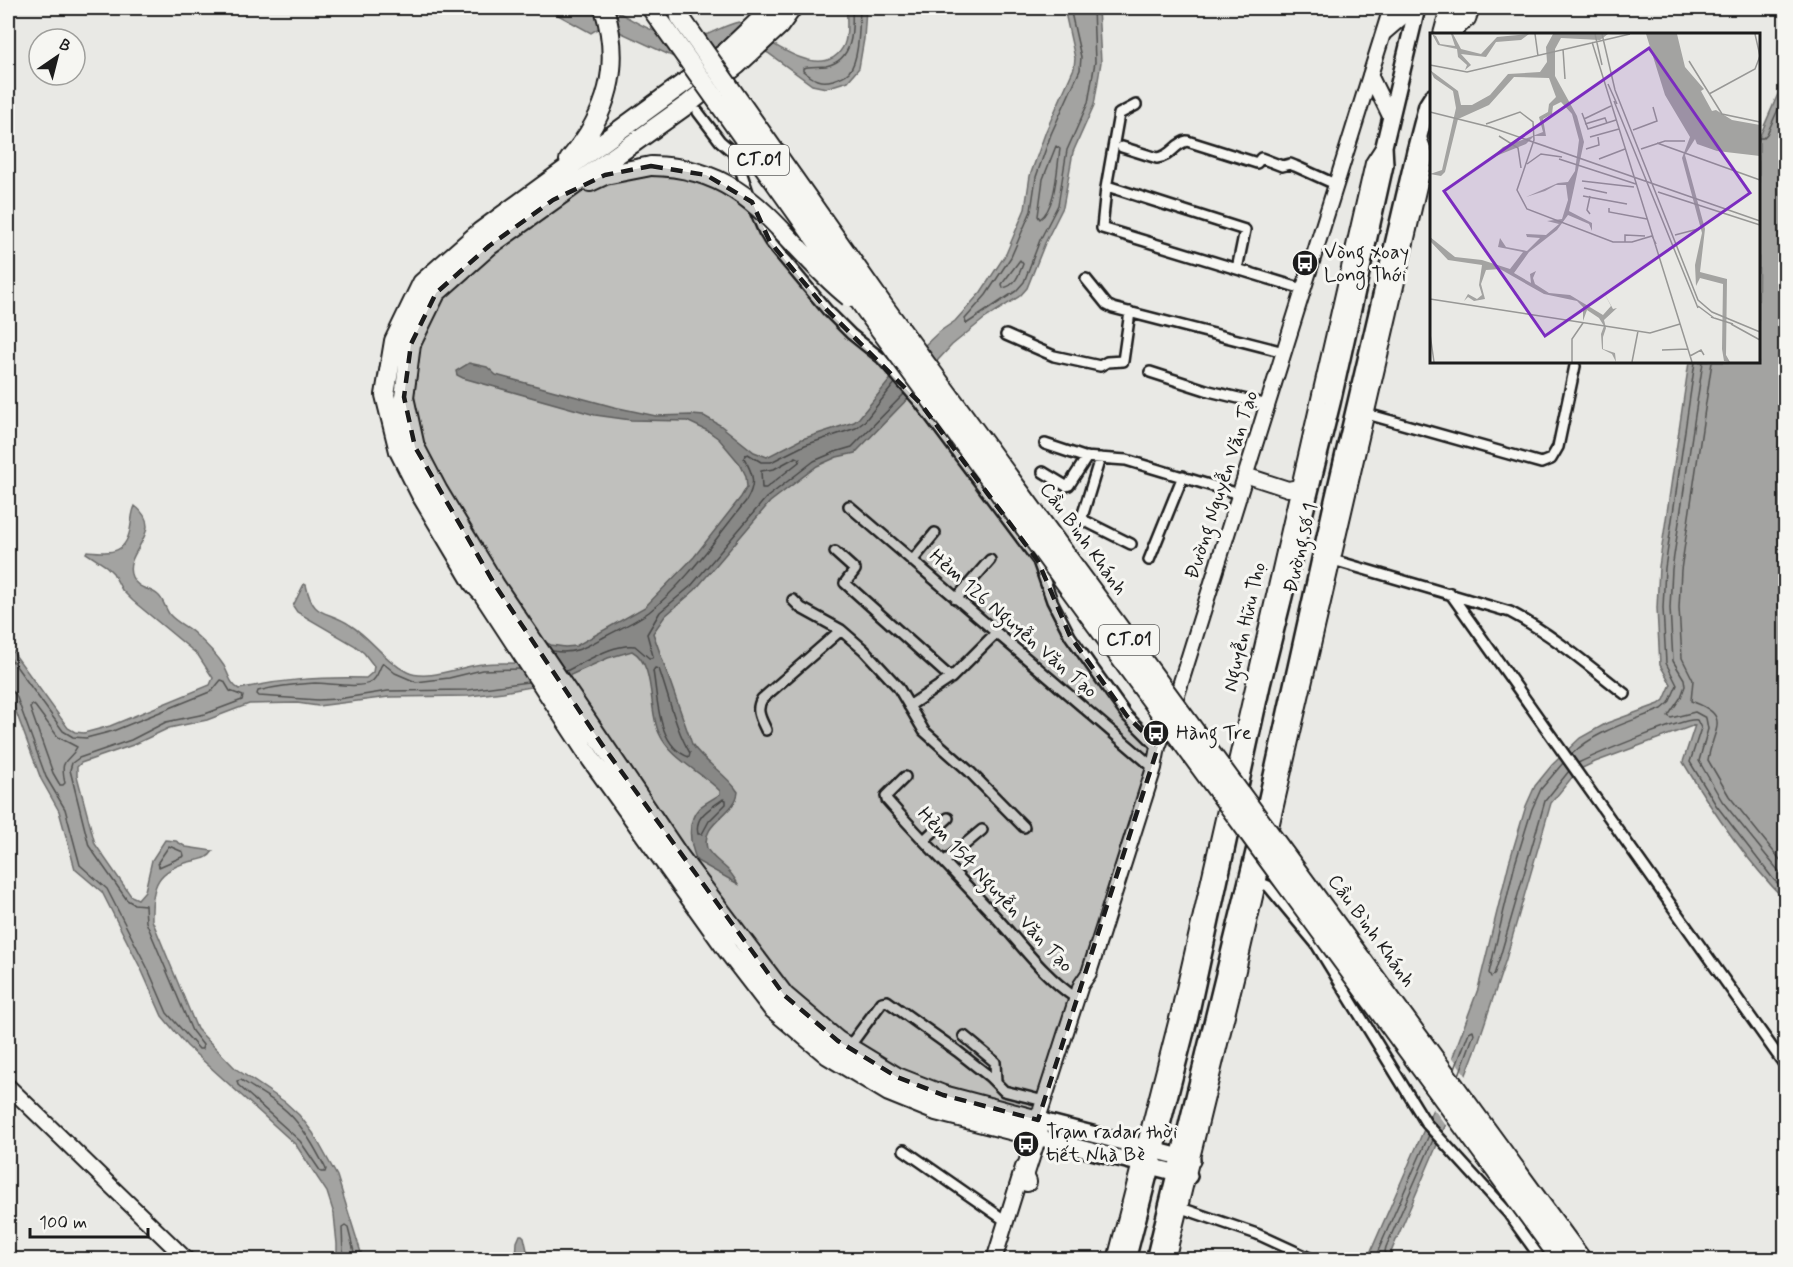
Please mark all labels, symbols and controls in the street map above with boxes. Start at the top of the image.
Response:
north arrow [27,27,87,87]
inset map [1430,33,1760,363]
text: B [55,34,75,57]
road number: CT.01 [729,145,789,175]
place label: Vòng xoay Long Thới [1324,239,1409,290]
bus stop icon: Vòng xoay Long Thới [1290,248,1320,278]
street label: Đường Nguyễn Văn Tạo [1179,387,1267,583]
street label: Cầu Bình Khánh [1033,477,1133,601]
street label: Đường số 1 [1278,500,1326,596]
street label: Hẻm 126 Nguyễn Văn Tạo [922,543,1103,706]
street label: Nguyễn Hữu Thọ [1217,560,1275,695]
road number: CT.01 [1099,625,1159,655]
bus stop icon: Hàng Tre [1141,718,1171,748]
place label: Hàng Tre [1176,720,1252,749]
street label: Hẻm 154 Nguyễn Văn Tạo [909,801,1079,980]
street label: Cầu Bình Khánh [1321,869,1421,993]
place label: Trạm radar thời tiết Nhà Bè [1046,1119,1178,1169]
bus stop icon: Trạm radar thời tiết Nhà Bè [1011,1129,1041,1159]
scale bar [30,1201,148,1239]
text: 100 m [39,1211,87,1235]

